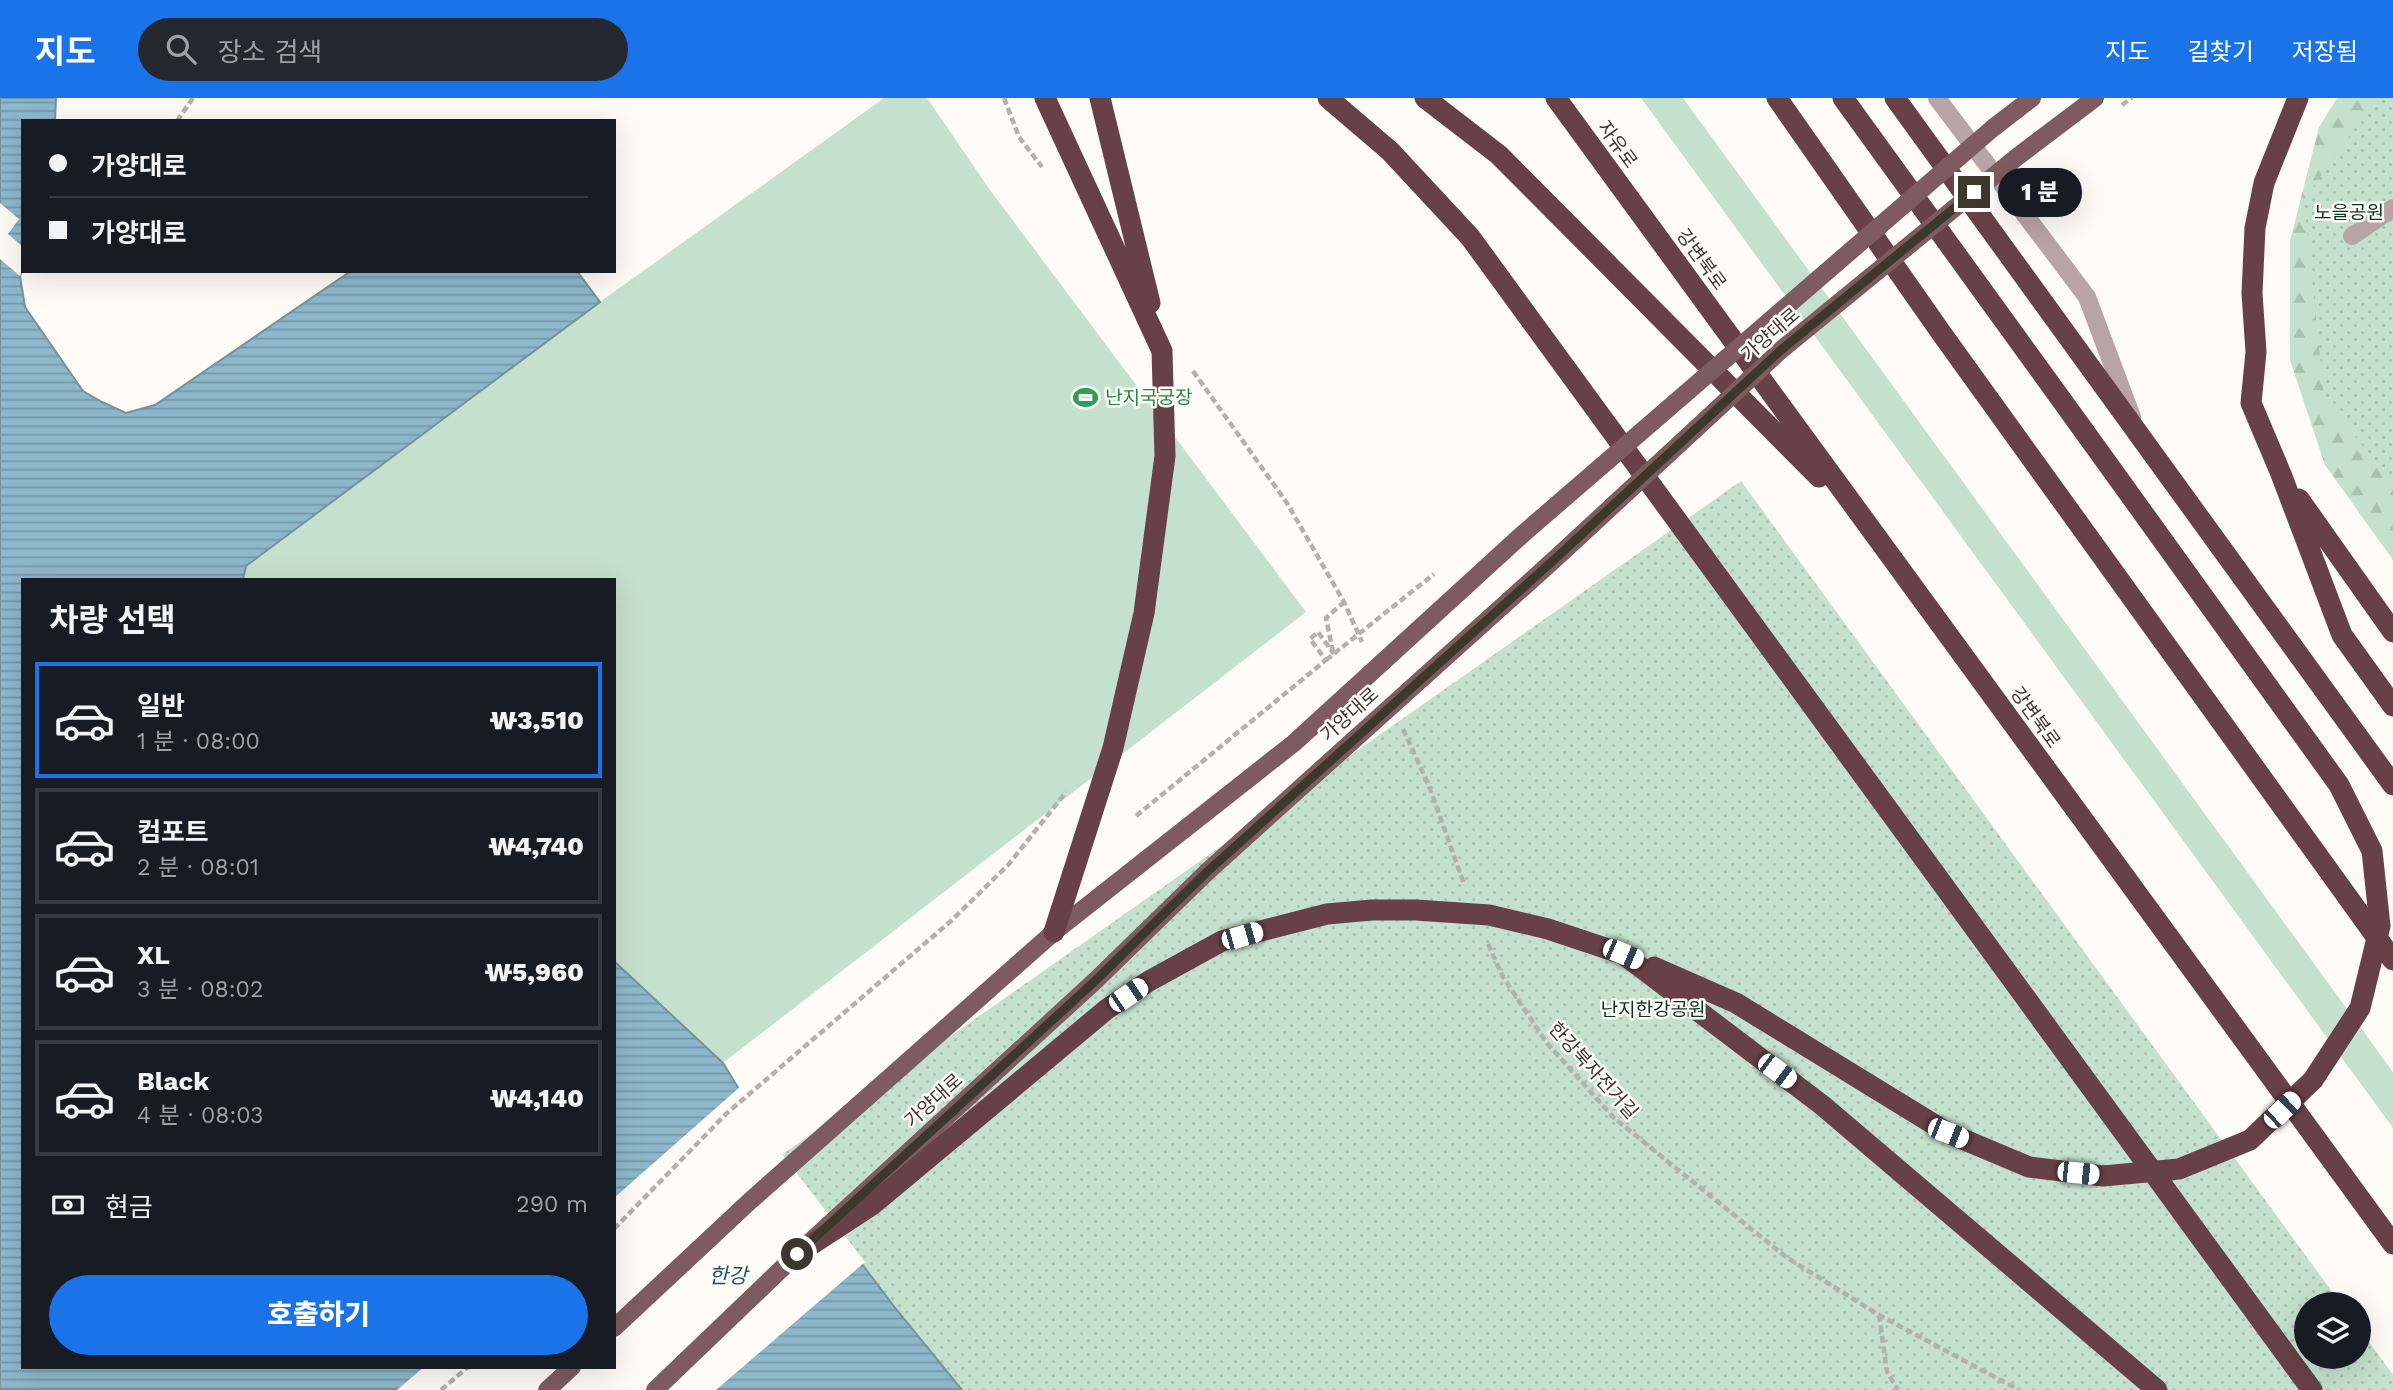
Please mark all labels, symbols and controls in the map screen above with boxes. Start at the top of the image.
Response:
search box [138,18,628,81]
icon: search [162,30,200,68]
text: 지도 [35,32,96,71]
text: 장소 검색 [218,37,322,67]
text: 지도 [2105,38,2150,66]
text: 길찾기 [2188,38,2254,66]
text: 저장됨 [2292,38,2358,66]
street label: 자유로 [1593,116,1642,172]
text: 가양대로 [91,151,187,181]
callout: 1 분 [1998,168,2082,217]
route end [1958,176,1990,208]
text: 1 분 [2021,179,2059,206]
park label: 노을공원 [2314,201,2384,224]
text: 가양대로 [91,218,187,248]
street label: 강변북로 [1672,224,1731,294]
street label: 가양대로 [1736,303,1804,366]
sports icon: 난지국궁장 [1071,383,1099,411]
place label: 난지국궁장 [1105,386,1192,409]
text: 차량 선택 [49,601,176,639]
street label: 가양대로 [1316,682,1383,746]
street label: 강변북로 [2006,682,2065,752]
icon: car [53,689,116,752]
text: 일반 [137,691,185,721]
text: ₩3,510 [490,705,584,735]
text: 1 분 · 08:00 [137,728,260,755]
icon: car [53,815,116,878]
text: 컴포트 [137,817,209,847]
text: ₩4,740 [488,831,584,861]
text: 2 분 · 08:01 [137,854,259,881]
car [1219,920,1266,952]
car [1600,936,1647,972]
text: XL [137,940,170,970]
icon: car [53,941,116,1004]
text: ₩5,960 [485,957,584,987]
car [1105,975,1152,1015]
text: 3 분 · 08:02 [137,976,263,1003]
park label: 난지한강공원 [1601,998,1705,1021]
street label: 한강북자전거길 [1544,1017,1643,1124]
car [1754,1050,1801,1092]
text: Black [137,1066,209,1096]
icon: car [53,1067,116,1130]
street label: 가양대로 [900,1068,967,1132]
text: ₩4,140 [490,1083,584,1113]
car [2260,1088,2305,1132]
text: 4 분 · 08:03 [137,1102,263,1129]
car [1925,1115,1972,1151]
car [2057,1160,2100,1186]
icon: cash [49,1186,87,1224]
text: 290 m [516,1191,588,1218]
text: 현금 [105,1192,153,1222]
route start [781,1238,813,1270]
water label: 한강 [709,1263,750,1288]
button: 호출하기 [49,1275,588,1355]
map controls [2294,1292,2371,1369]
button: layers [2294,1292,2371,1369]

